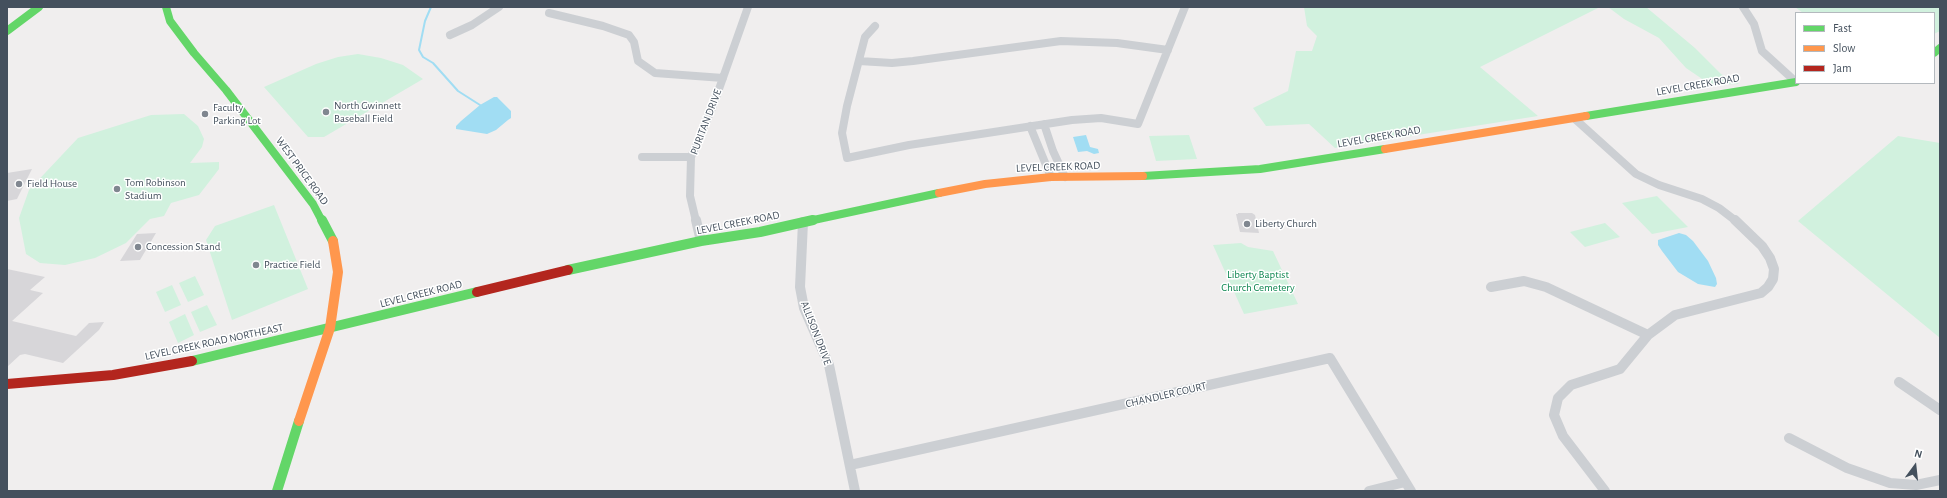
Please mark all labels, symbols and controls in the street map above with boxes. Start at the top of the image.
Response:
legend [1795,12,1935,84]
text: Fast [1833,22,1852,34]
text: Slow [1833,42,1855,54]
text: Jam [1833,62,1852,74]
street label: LEVEL CREEK ROAD [1655,71,1741,99]
street label: PURITAN DRIVE [687,87,725,157]
place label: North Gwinnett Baseball Field [334,99,401,125]
place label: Faculty Parking Lot [213,101,261,127]
marker: North Gwinnett Baseball Field [321,107,331,117]
marker: Faculty Parking Lot [200,109,210,119]
street label: LEVEL CREEK ROAD [1336,123,1422,151]
street label: WEST PRICE ROAD [273,134,331,208]
street label: LEVEL CREEK ROAD [1016,159,1100,175]
place label: Tom Robinson Stadium [125,176,186,202]
place label: Field House [27,177,77,191]
marker: Field House [14,179,24,189]
marker: Tom Robinson Stadium [112,184,122,194]
street label: LEVEL CREEK ROAD [695,208,781,238]
place label: Liberty Church [1255,217,1317,231]
marker: Liberty Church [1242,219,1252,229]
place label: Concession Stand [146,240,220,254]
marker: Concession Stand [133,242,143,252]
place label: Practice Field [264,258,321,272]
marker: Practice Field [251,260,261,270]
park label: Liberty Baptist Church Cemetery [1221,268,1295,294]
street label: LEVEL CREEK ROAD [378,277,464,311]
street label: ALLISON DRIVE [798,299,834,367]
street label: LEVEL CREEK ROAD NORTHEAST [144,321,284,363]
street label: CHANDLER COURT [1124,379,1208,411]
north arrow [1895,446,1935,486]
text: N [1913,448,1923,460]

